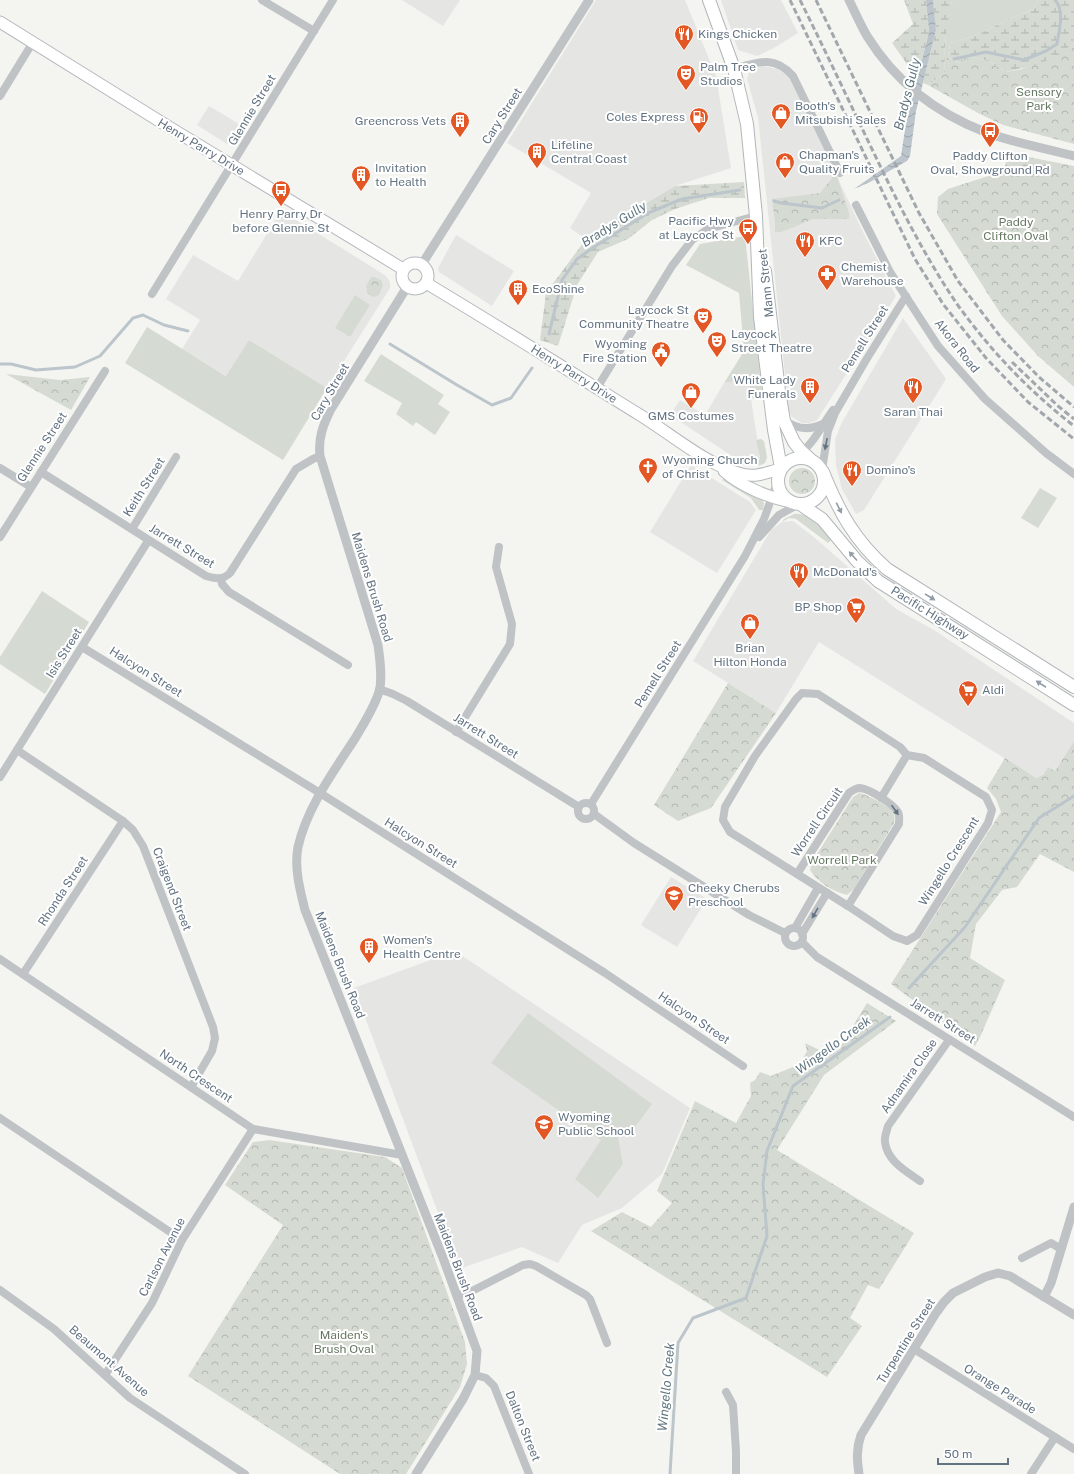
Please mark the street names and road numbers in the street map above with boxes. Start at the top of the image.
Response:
street label: Glennie Street [225,72,279,148]
street label: Cary Street [479,85,525,147]
street label: Henry Parry Drive [155,116,247,179]
street label: Mann Street [755,248,777,318]
street label: Pemell Street [839,303,891,375]
street label: Akora Road [932,316,982,376]
street label: Henry Parry Drive [528,342,620,406]
street label: Cary Street [308,360,352,423]
street label: Glennie Street [14,409,70,485]
street label: Keith Street [120,455,168,519]
street label: Jarrett Street [147,521,218,571]
street label: Maidens Brush Road [349,530,395,644]
street label: Pacific Highway [889,583,972,643]
street label: Isis Street [43,625,85,681]
street label: Pemell Street [632,638,684,710]
street label: Halcyon Street [107,644,185,700]
street label: Jarrett Street [451,711,521,762]
street label: Worrell Circuit [789,784,846,859]
street label: Wingello Crescent [916,814,982,908]
street label: Halcyon Street [382,815,460,871]
street label: Craigend Street [150,845,194,933]
street label: Rhonda Street [35,853,91,929]
street label: Maidens Brush Road [312,910,368,1020]
street label: Halcyon Street [655,989,733,1047]
street label: Jarrett Street [908,996,978,1047]
street label: Adnamira Close [878,1036,940,1116]
street label: North Crescent [157,1046,235,1106]
street label: Maidens Brush Road [431,1211,485,1323]
street label: Carlson Avenue [136,1215,188,1299]
street label: Turpentine Street [874,1295,938,1386]
street label: Beaumont Avenue [66,1323,152,1400]
street label: Orange Parade [961,1361,1039,1417]
street label: Dalton Street [503,1389,544,1463]

